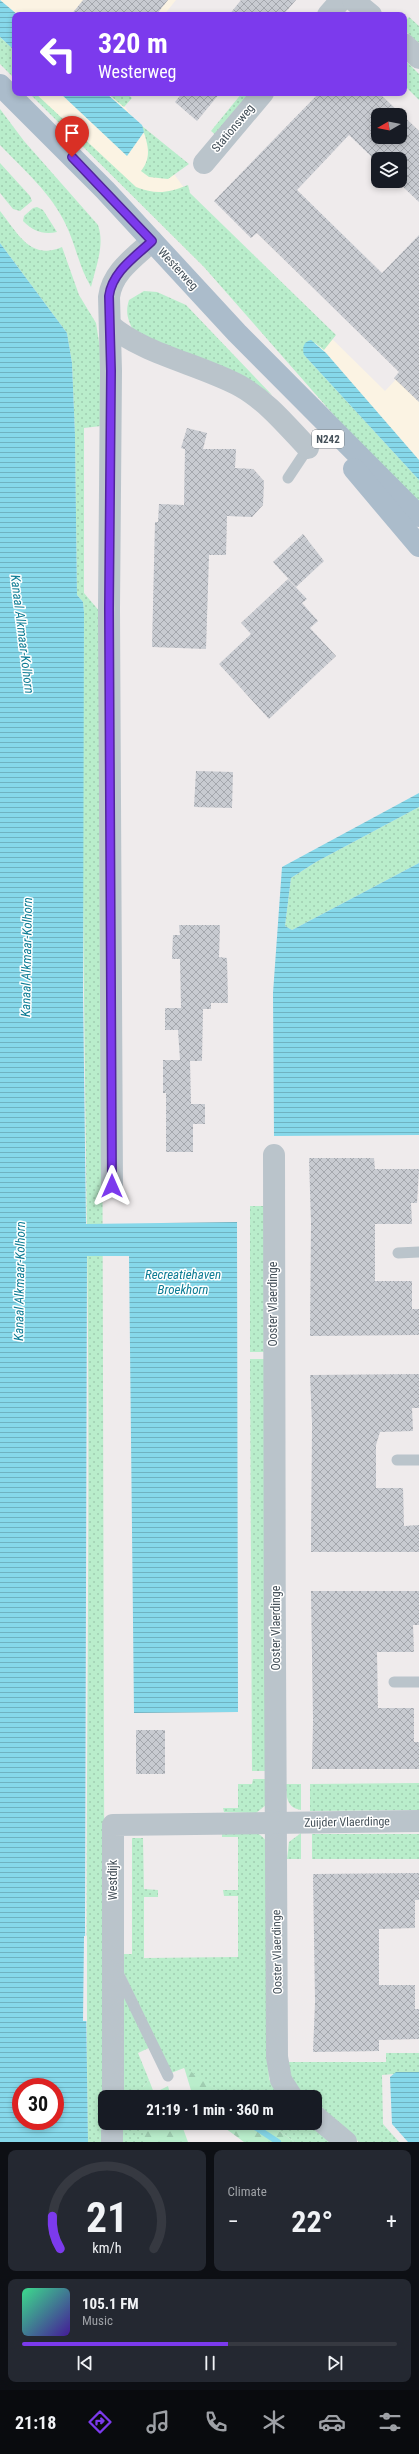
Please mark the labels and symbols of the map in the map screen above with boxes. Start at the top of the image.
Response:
street label: Stationsweg [209,101,257,155]
north arrow [371,108,407,144]
pin [55,116,89,157]
street label: Westerweg [155,245,201,293]
road number: N242 [312,430,344,448]
water label: Kanaal Alkmaar-Kolhorn [8,574,37,694]
water label: Kanaal Alkmaar-Kolhorn [18,897,35,1017]
position arrow [91,1165,133,1207]
water label: Kanaal Alkmaar-Kolhorn [11,1221,28,1341]
street label: Ooster Vlaerdinge [266,1261,280,1346]
water label: Recreatiehaven Broekhorn [145,1267,221,1297]
street label: Ooster Vlaerdinge [269,1585,283,1670]
street label: Zuijder Vlaerdinge [304,1814,390,1830]
street label: Westdijk [106,1859,120,1900]
street label: Ooster Vlaerdinge [269,1909,285,1994]
speed limit sign: 30 [12,2078,64,2130]

